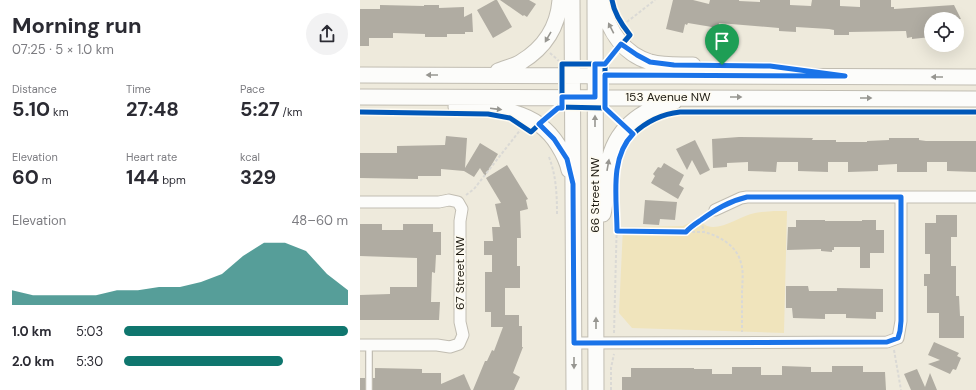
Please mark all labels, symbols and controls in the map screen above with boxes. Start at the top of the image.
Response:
text: Morning run [12,11,142,40]
map controls [924,12,964,52]
button: locate [924,12,964,52]
button: share [306,13,348,55]
one-way arrow [608,23,614,34]
pin [705,24,739,65]
icon: arrive [711,30,733,52]
one-way arrow [544,31,551,43]
text: 07:25 · 5 × 1.0 km [12,41,114,58]
one-way arrow [425,72,438,78]
one-way arrow [931,73,943,80]
text: Distance [12,82,57,96]
text: Time [126,82,151,96]
text: Pace [240,82,265,96]
street label: 153 Avenue NW [625,89,711,105]
one-way arrow [730,94,742,101]
one-way arrow [860,95,873,101]
text: 5.10 [12,96,50,122]
text: 27:48 [126,96,179,122]
text: 5:27 [240,96,280,122]
text: km [50,105,68,119]
text: /km [280,105,302,119]
one-way arrow [490,106,502,113]
one-way arrow [592,114,598,127]
text: Elevation [12,150,58,164]
text: Heart rate [126,150,177,164]
text: kcal [240,150,260,164]
street label: 66 Street NW [587,157,603,233]
one-way arrow [606,159,612,171]
text: 60 [12,164,39,190]
text: 144 [126,164,159,190]
text: 329 [240,164,276,190]
text: m [39,173,52,187]
text: bpm [159,173,186,187]
text: Elevation [12,212,66,229]
text: 48–60 m [291,212,348,229]
street label: 67 Street NW [452,236,468,310]
one-way arrow [593,316,599,329]
text: 1.0 km [12,323,51,340]
text: 5:03 [76,323,103,340]
text: 2.0 km [12,353,54,370]
text: 5:30 [76,353,103,370]
one-way arrow [571,357,577,370]

